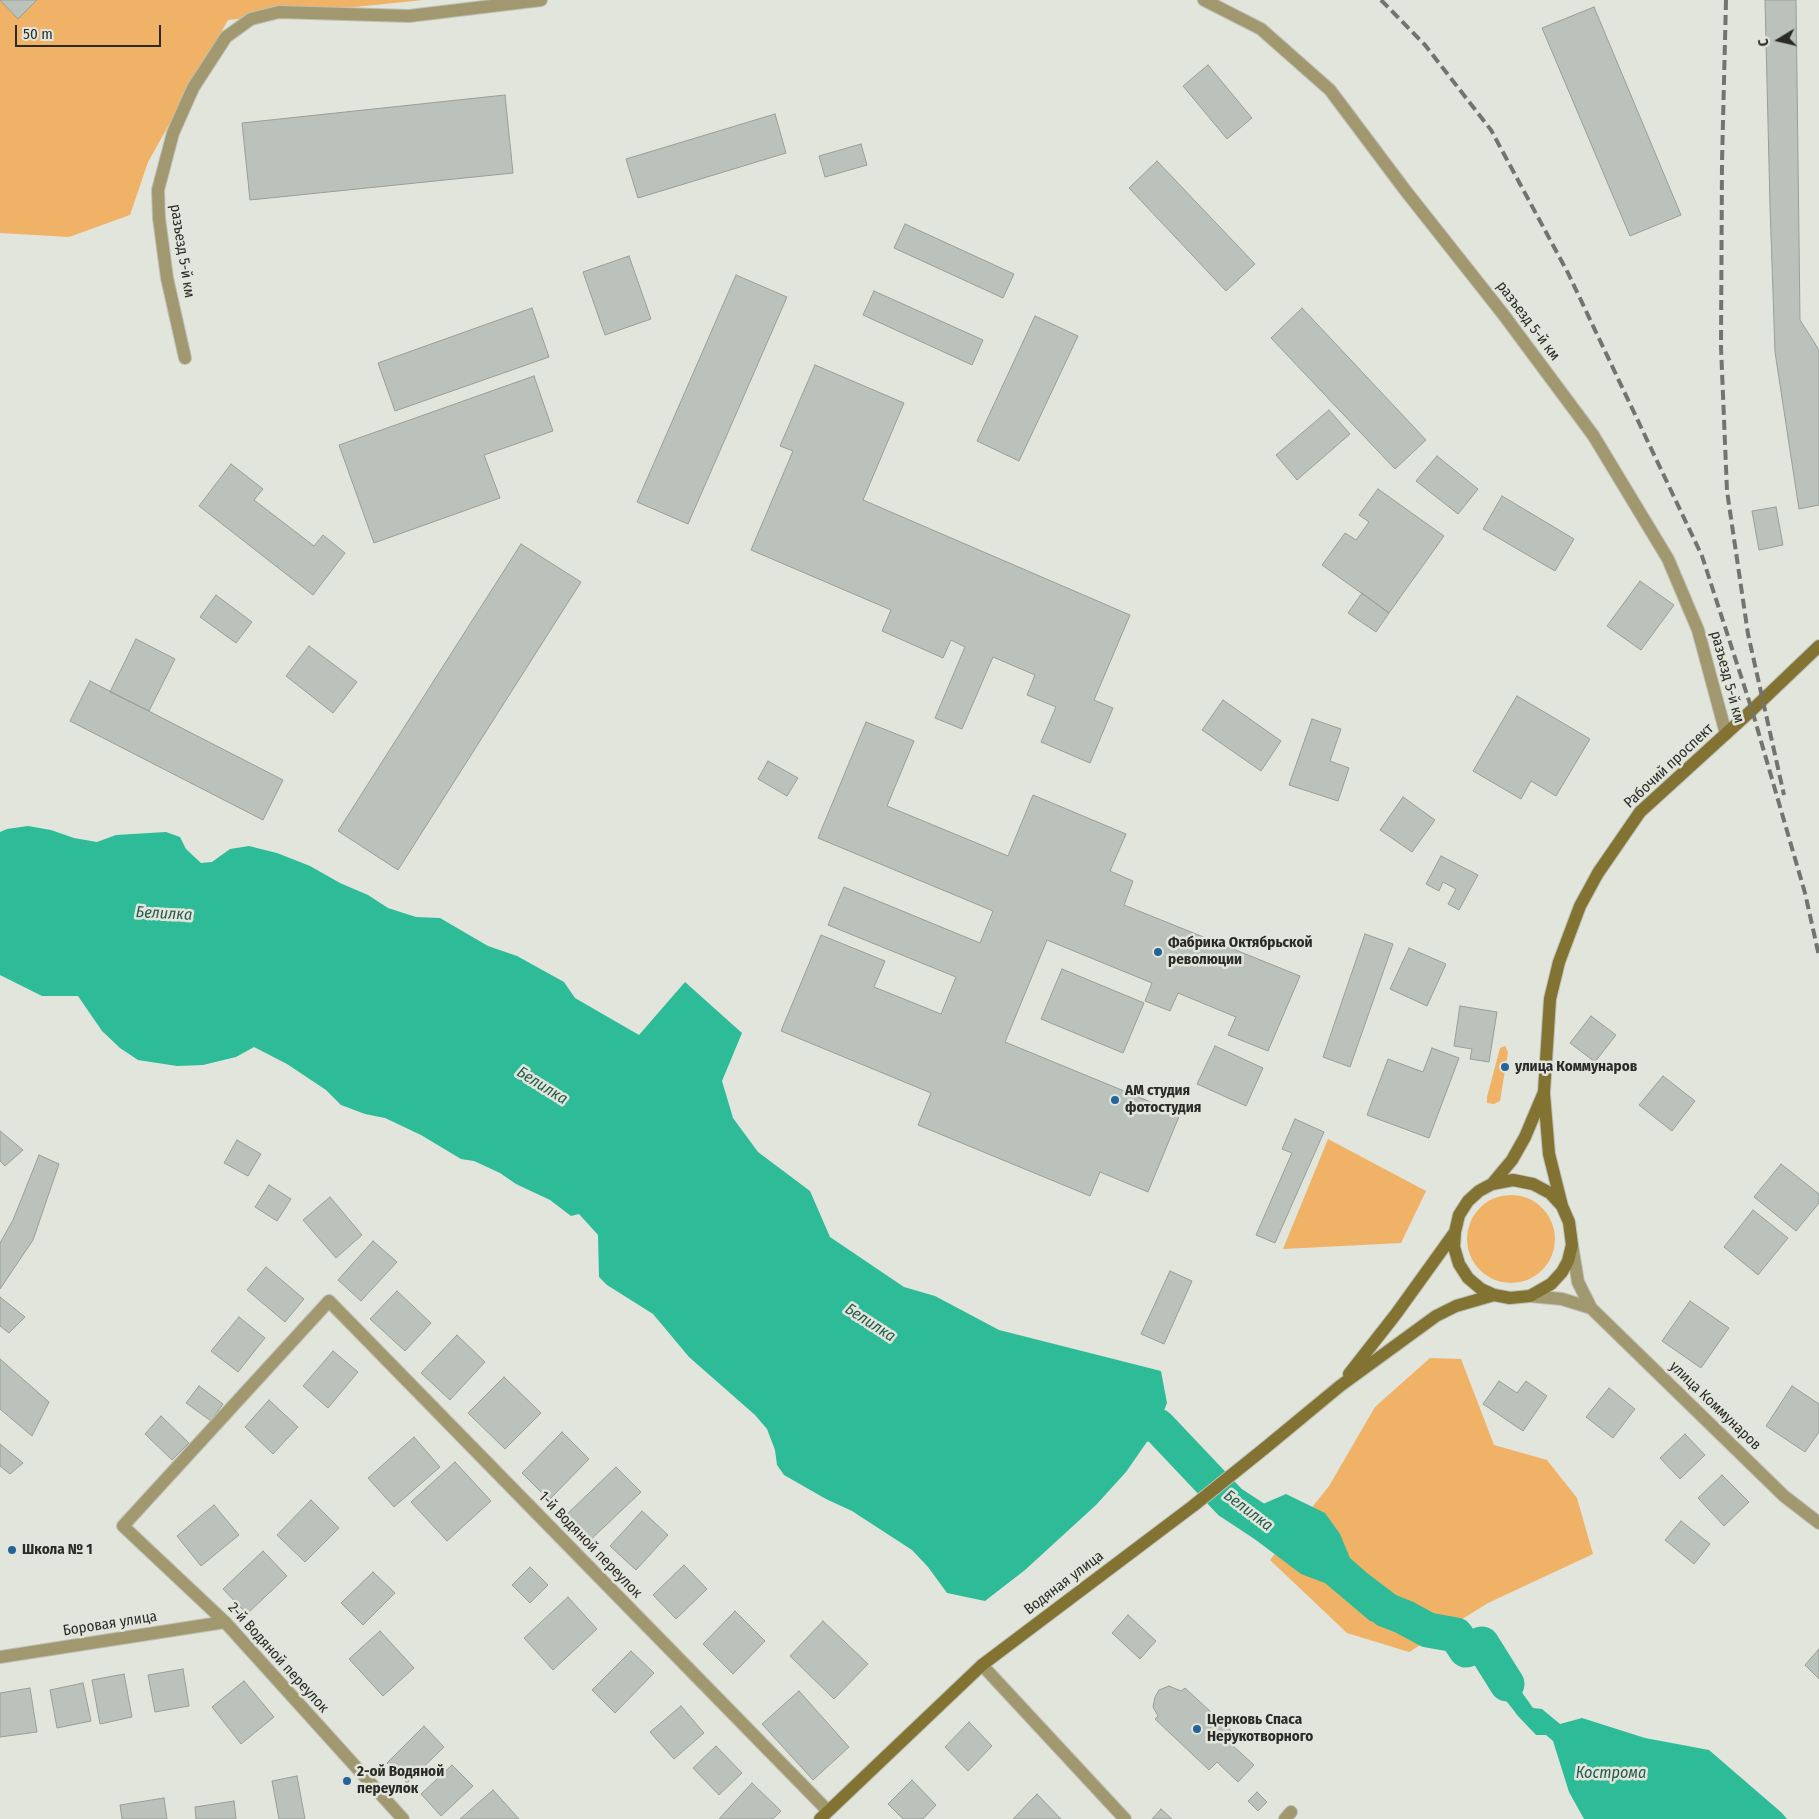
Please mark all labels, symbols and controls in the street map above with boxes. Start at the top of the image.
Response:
scale bar [18,15,164,47]
north arrow [1754,15,1804,65]
text: 50 m [23,25,53,43]
text: С [1755,37,1773,47]
street label: разъезд 5-й км [166,203,198,299]
street label: разъезд 5-й км [1492,278,1564,364]
street label: разъезд 5-й км [1706,629,1748,725]
street label: Рабочий проспект [1620,720,1718,812]
water label: Белилка [135,903,193,925]
place label: Фабрика Октябрьской революции [1168,934,1312,969]
marker: Фабрика Октябрьской революции [1152,946,1164,958]
place label: улица Коммунаров [1515,1058,1637,1076]
marker: улица Коммунаров [1499,1061,1511,1073]
water label: Белилка [513,1063,571,1109]
place label: АМ студия фотостудия [1125,1082,1201,1117]
marker: АМ студия фотостудия [1109,1094,1121,1106]
water label: Белилка [841,1300,899,1346]
street label: улица Коммунаров [1665,1358,1765,1454]
water label: Белилка [1220,1486,1276,1536]
street label: 1-й Водяной переулок [534,1488,646,1602]
place label: Школа № 1 [22,1541,93,1559]
marker: Школа № 1 [6,1544,18,1556]
street label: Водяная улица [1021,1547,1107,1619]
street label: 2-й Водяной переулок [224,1599,332,1717]
street label: Боровая улица [62,1608,158,1640]
place label: Церковь Спаса Нерукотворного [1207,1711,1313,1746]
marker: Церковь Спаса Нерукотворного [1191,1723,1203,1735]
place label: 2-ой Водяной переулок [357,1763,444,1798]
water label: Кострома [1576,1764,1646,1784]
marker: 2-ой Водяной переулок [341,1775,353,1787]

